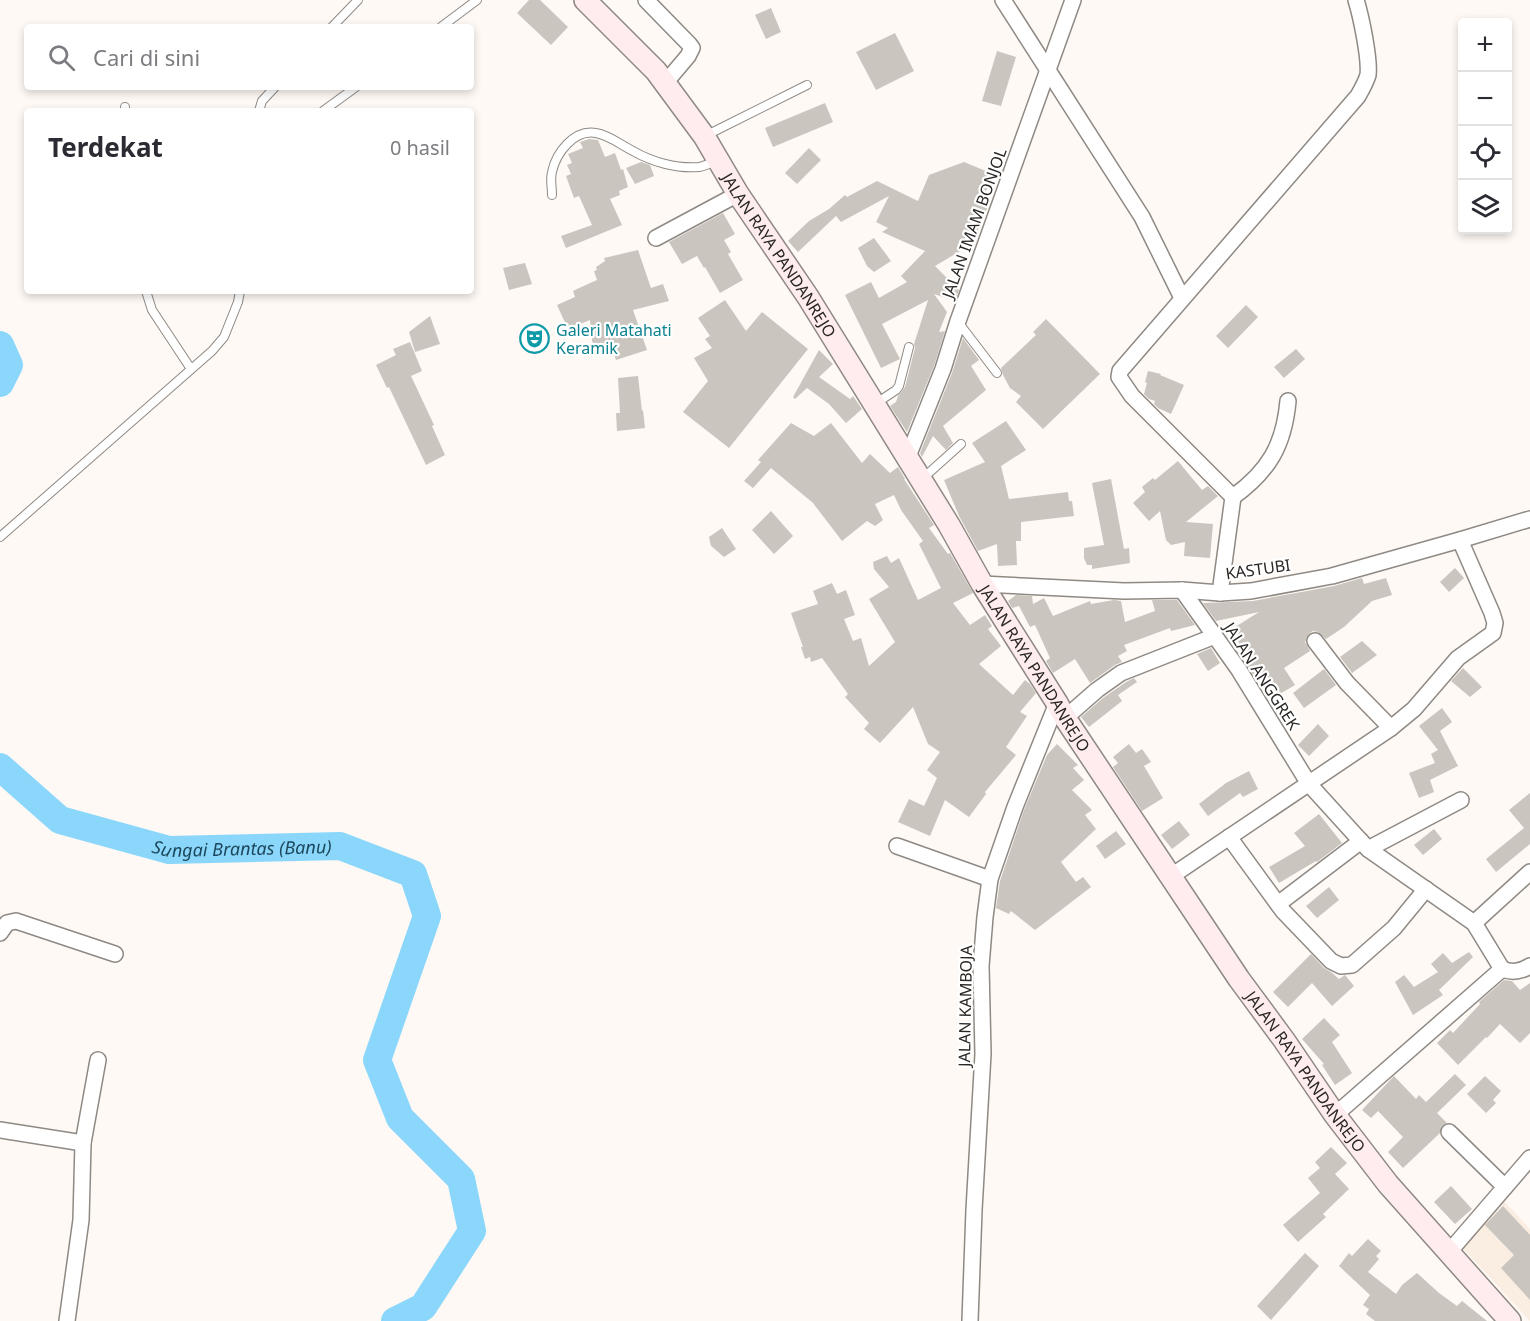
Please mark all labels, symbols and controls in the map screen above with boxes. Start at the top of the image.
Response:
map controls [1458,18,1512,234]
button: + [1458,18,1512,72]
search box [24,24,474,90]
icon: search [45,41,78,74]
text: Cari di sini [93,42,200,72]
button: − [1458,72,1512,126]
button: locate [1458,126,1512,180]
text: Terdekat [48,129,163,165]
text: 0 hasil [390,134,450,161]
street label: JALAN IMAM BONJOL [936,145,1011,303]
street label: JALAN RAYA PANDANREJO [716,167,841,342]
button: layers [1458,180,1512,234]
place label: Galeri Matahati Keramik [556,319,672,359]
theatre icon: Galeri Matahati Keramik [519,323,551,355]
street label: KASTUBI [1224,554,1292,584]
street label: JALAN RAYA PANDANREJO [973,579,1095,756]
street label: JALAN ANGGREK [1218,616,1305,734]
water label: Sungai Brantas (Banu) [150,834,332,862]
street label: JALAN KAMBOJA [953,944,977,1069]
street label: JALAN RAYA PANDANREJO [1239,985,1371,1157]

